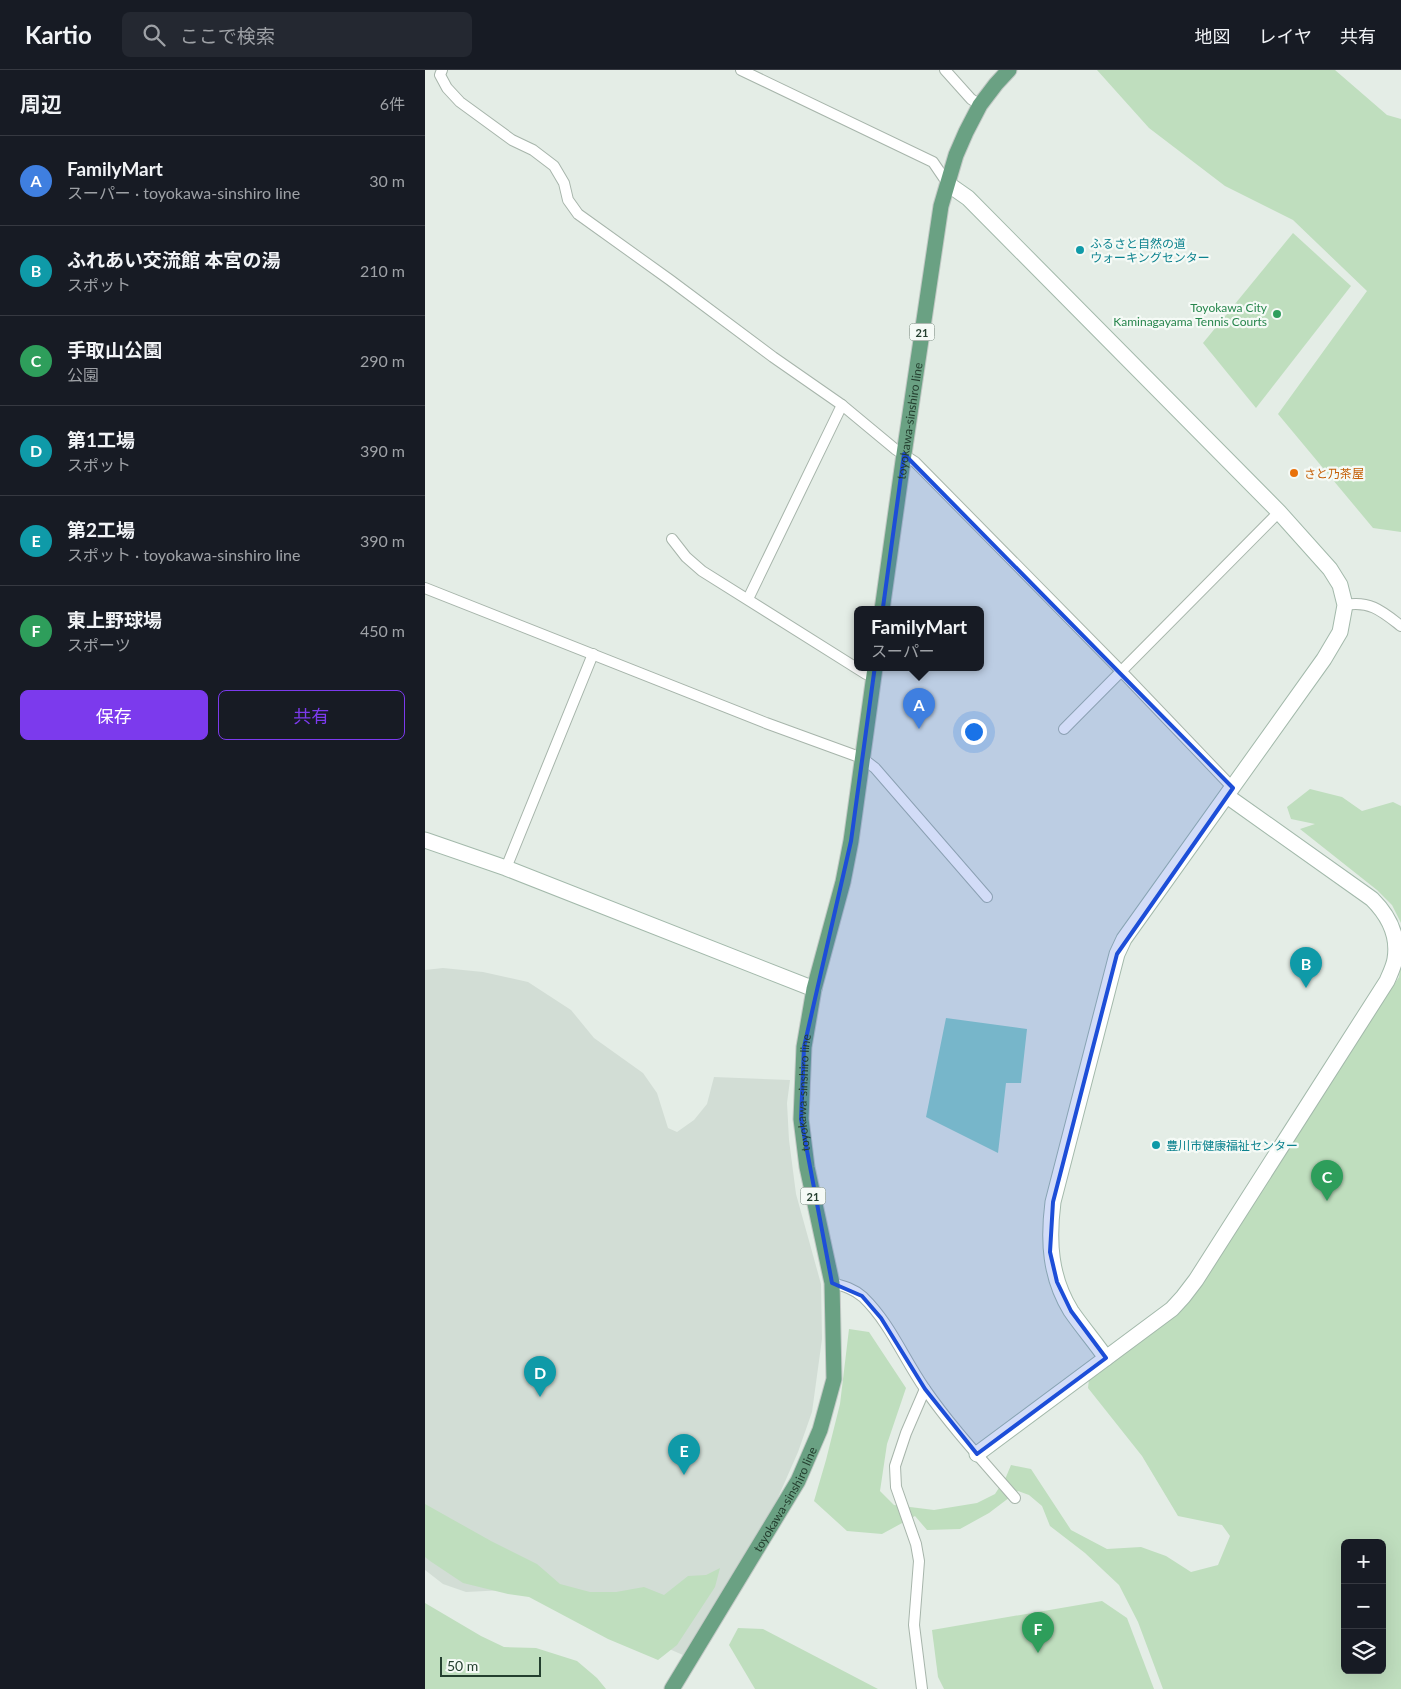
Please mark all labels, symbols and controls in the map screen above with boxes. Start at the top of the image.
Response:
search box [122,12,472,57]
text: Kartio [25,20,92,49]
icon: search [140,21,168,49]
text: ここで検索 [180,24,275,47]
text: 地図 [1195,25,1231,47]
text: レイヤ [1259,25,1312,47]
text: 共有 [1340,25,1376,47]
text: 周辺 [20,91,62,116]
text: 6件 [380,94,405,113]
text: FamilyMart [67,157,163,180]
text: A [30,171,42,190]
text: 30 m [369,171,405,190]
text: スーパー · toyokawa-sinshiro line [67,183,300,202]
place label: ふるさと自然の道 ウォーキングセンター [1090,236,1210,265]
marker: ふるさと自然の道 ウォーキングセンター [1074,244,1086,256]
text: ふれあい交流館 本宮の湯 [67,248,281,271]
text: B [31,261,41,280]
text: 210 m [360,261,405,280]
text: スポット [67,275,131,294]
place label: Toyokawa City Kaminagayama Tennis Courts [1113,300,1268,329]
marker: Toyokawa City Kaminagayama Tennis Courts [1271,308,1283,320]
road number: 21 [909,323,935,340]
text: 手取山公園 [67,338,162,361]
text: C [31,351,41,370]
text: 290 m [360,351,405,370]
street label: toyokawa-sinshiro line [893,361,925,480]
text: 公園 [67,365,99,384]
text: 第1工場 [67,428,135,451]
text: D [30,441,42,460]
text: 390 m [360,441,405,460]
text: スポット [67,455,131,474]
place label: さと乃茶屋 [1304,466,1364,481]
marker: さと乃茶屋 [1288,467,1300,479]
text: 第2工場 [67,518,135,541]
text: E [31,531,41,550]
text: 390 m [360,531,405,550]
text: スポット · toyokawa-sinshiro line [67,545,300,564]
popup [854,606,984,671]
text: 東上野球場 [67,608,162,631]
text: FamilyMart [871,615,967,638]
text: F [31,621,41,640]
text: 450 m [360,621,405,640]
text: スポーツ [67,635,131,654]
text: スーパー [871,641,935,660]
pin: A [903,688,935,729]
button: 保存 [20,690,208,740]
button: 共有 [218,690,405,740]
your location [961,719,987,745]
pin: B [1290,947,1322,988]
street label: toyokawa-sinshiro line [793,1033,814,1152]
place label: 豊川市健康福祉センター [1166,1138,1298,1153]
marker: 豊川市健康福祉センター [1150,1139,1162,1151]
pin: C [1311,1160,1343,1201]
road number: 21 [801,1188,825,1204]
pin: D [524,1356,556,1397]
pin: E [668,1434,700,1475]
street label: toyokawa-sinshiro line [750,1444,819,1554]
map controls [1341,1539,1386,1674]
button: + [1341,1539,1386,1584]
button: − [1341,1584,1386,1629]
pin: F [1022,1612,1054,1653]
button: layers [1341,1629,1386,1674]
scale bar [440,1654,541,1677]
text: 50 m [447,1657,478,1674]

